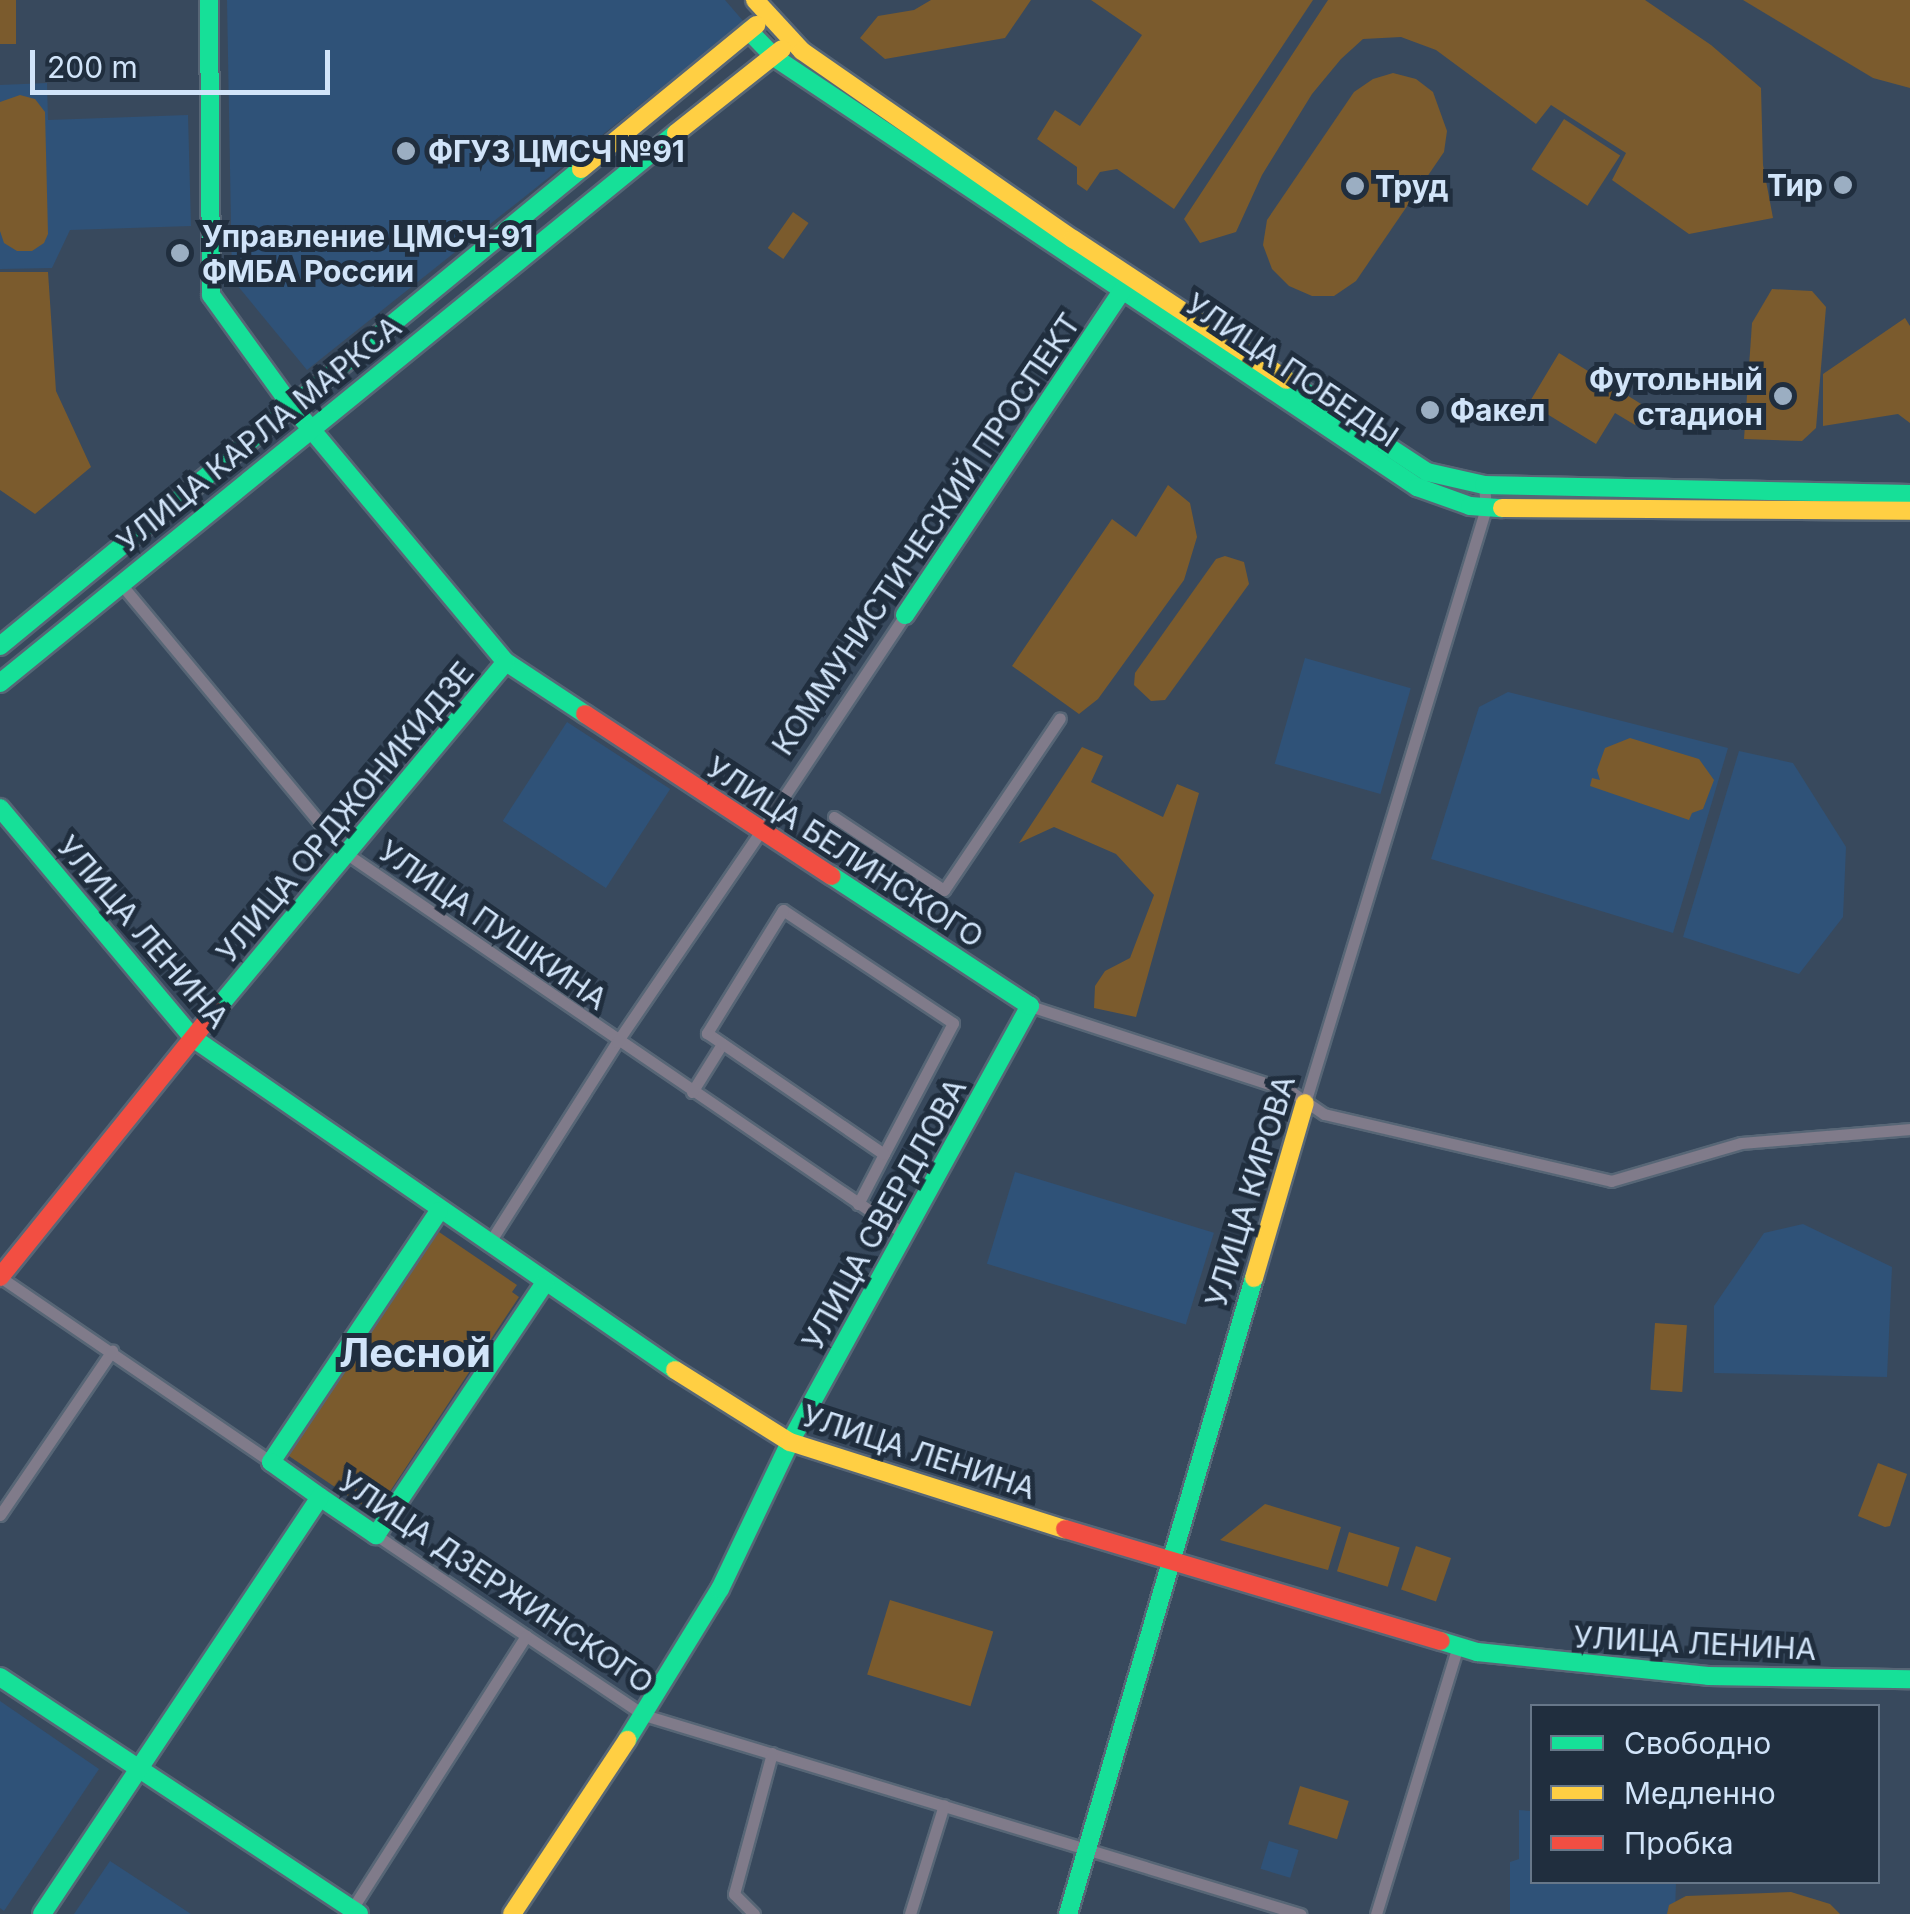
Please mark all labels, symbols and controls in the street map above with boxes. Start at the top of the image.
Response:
scale bar [35,30,335,92]
text: 200 m [47,49,138,85]
place label: ФГУЗ ЦМСЧ №91 [428,133,685,169]
marker: ФГУЗ ЦМСЧ №91 [393,138,419,164]
place label: Тир [1767,167,1823,203]
place label: Труд [1375,168,1448,204]
marker: Тир [1832,174,1854,196]
marker: Труд [1344,175,1366,197]
place label: Управление ЦМСЧ-91 ФМБА России [202,218,533,288]
marker: Управление ЦМСЧ-91 ФМБА России [167,240,193,266]
street label: УЛИЦА ПОБЕДЫ [1179,286,1405,454]
street label: КОММУНИСТИЧЕСКИЙ ПРОСПЕКТ [764,306,1088,762]
street label: УЛИЦА КАРЛА МАРКСА [110,309,408,559]
place label: Футольный стадион [1589,361,1763,432]
marker: Футольный стадион [1772,385,1794,407]
place label: Факел [1450,392,1545,428]
marker: Факел [1419,399,1441,421]
street label: УЛИЦА ОРДЖОНИКИДЗЕ [209,655,481,969]
street label: УЛИЦА БЕЛИНСКОГО [700,749,990,955]
street label: УЛИЦА ЛЕНИНА [50,828,236,1036]
street label: УЛИЦА ПУШКИНА [372,833,614,1017]
street label: УЛИЦА КИРОВА [1198,1071,1302,1311]
street label: УЛИЦА СВЕРДЛОВА [794,1072,974,1356]
district label: Лесной [339,1329,491,1377]
street label: УЛИЦА ЛЕНИНА [798,1397,1040,1507]
street label: УЛИЦА ДЗЕРЖИНСКОГО [332,1463,660,1701]
street label: УЛИЦА ЛЕНИНА [1573,1619,1817,1667]
legend [1530,1704,1880,1884]
text: Свободно [1624,1725,1771,1761]
text: Медленно [1624,1775,1776,1811]
text: Пробка [1624,1825,1734,1861]

